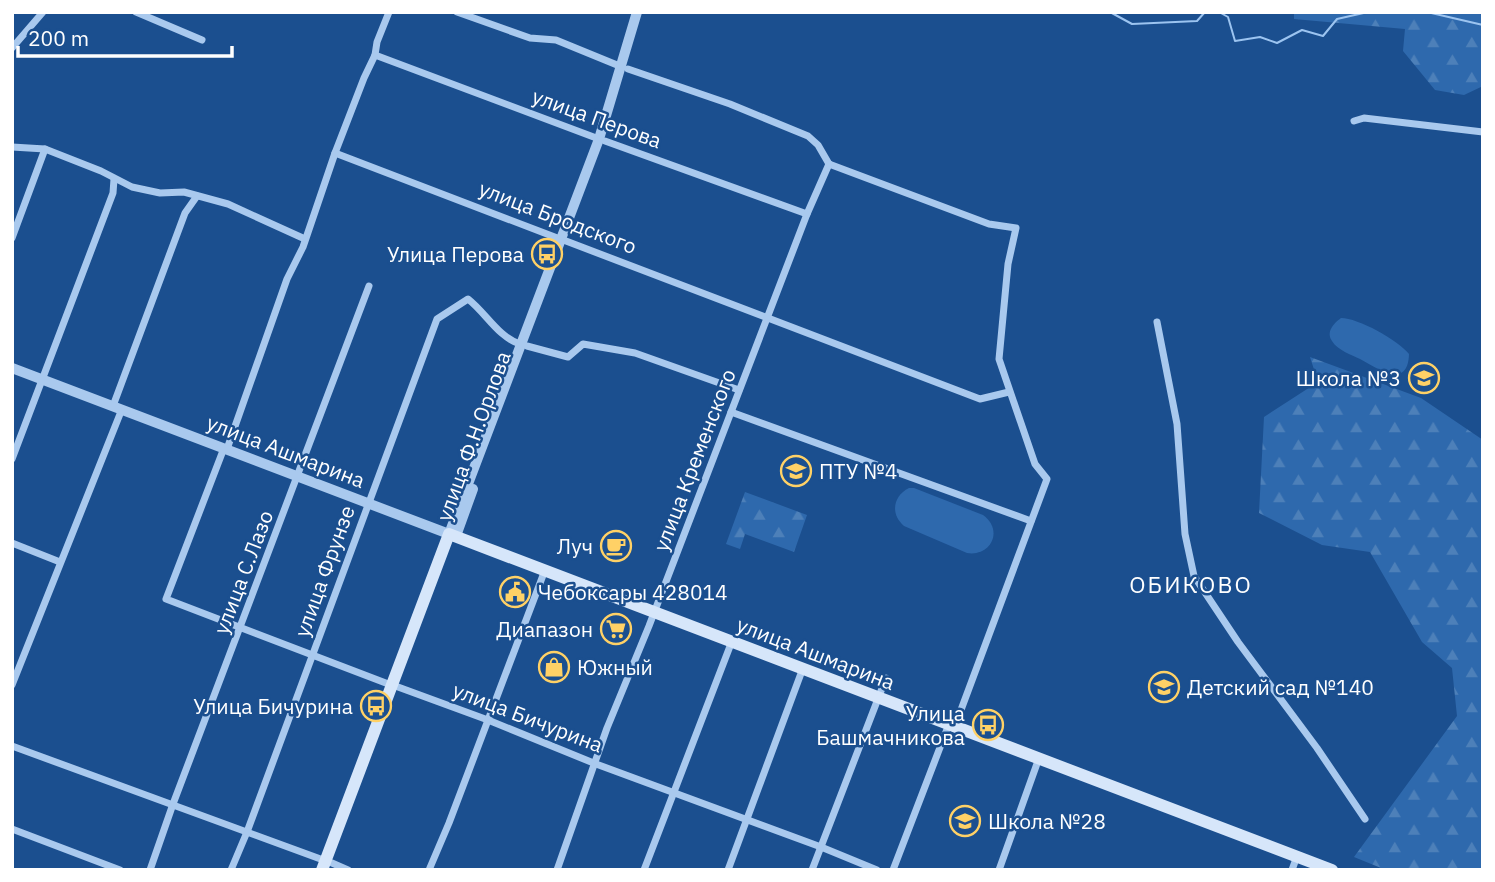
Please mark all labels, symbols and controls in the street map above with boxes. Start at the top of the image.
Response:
scale bar [18,14,231,58]
text: 200 m [28,24,89,52]
street label: улица Перова [528,82,666,154]
street label: улица Бродского [475,174,641,260]
bus stop icon: Улица Перова [530,237,564,271]
place label: Улица Перова [387,240,524,268]
street label: улица Ф.Н.Орлова [429,347,517,525]
school or university icon: Школа №3 [1407,361,1441,395]
place label: Школа №3 [1296,364,1401,392]
street label: улица Кременского [646,365,742,555]
street label: улица Ашмарина [203,408,369,494]
school or university icon: ПТУ №4 [779,454,813,488]
place label: ПТУ №4 [819,457,897,485]
street label: улица Фрунзе [287,501,361,641]
street label: улица С.Лазо [207,506,279,638]
cafe icon: Луч [599,529,633,563]
place label: Луч [557,532,593,560]
district label: ОБИКОВО [1129,569,1253,599]
public building icon: Чебоксары 428014 [498,575,532,609]
place label: Чебоксары 428014 [538,578,728,606]
street label: улица Ашмарина [733,610,899,696]
supermarket icon: Диапазон [599,612,633,646]
place label: Диапазон [496,615,593,643]
shop icon: Южный [537,650,571,684]
place label: Южный [577,653,653,681]
school or university icon: Детский сад №140 [1147,670,1181,704]
place label: Детский сад №140 [1187,673,1374,701]
street label: улица Бичурина [449,675,607,759]
bus stop icon: Улица Бичурина [359,689,393,723]
place label: Улица Бичурина [193,692,353,720]
place label: Улица Башмачникова [816,699,965,751]
bus stop icon: Улица Башмачникова [971,708,1005,742]
school or university icon: Школа №28 [948,804,982,838]
place label: Школа №28 [988,807,1106,835]

